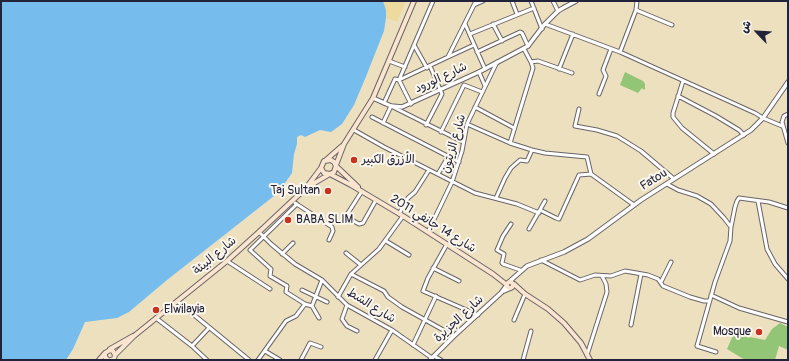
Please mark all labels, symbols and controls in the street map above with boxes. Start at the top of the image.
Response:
north arrow [737,12,777,52]
text: ش [737,18,754,35]
street label: شارع الورود [413,60,469,96]
street label: شارع الزيتون [439,113,469,175]
place label: الأزرق الكبير [362,153,415,167]
marker: الأزرق الكبير [349,155,359,165]
street label: Fatou [638,166,670,194]
place label: Taj Sultan [270,184,320,198]
marker: Taj Sultan [323,186,333,196]
street label: شارع 14 جانفي 2011 [388,192,478,256]
place label: BABA SLIM [296,213,353,227]
marker: BABA SLIM [283,215,293,225]
street label: شارع البيئة [190,234,240,278]
street label: شارع الشط [344,285,398,327]
street label: شارع الجزيرة [431,292,487,346]
place label: Elwilayia [164,303,205,317]
marker: Elwilayia [151,305,161,315]
place label: Mosque [713,325,751,339]
marker: Mosque [754,327,764,337]

